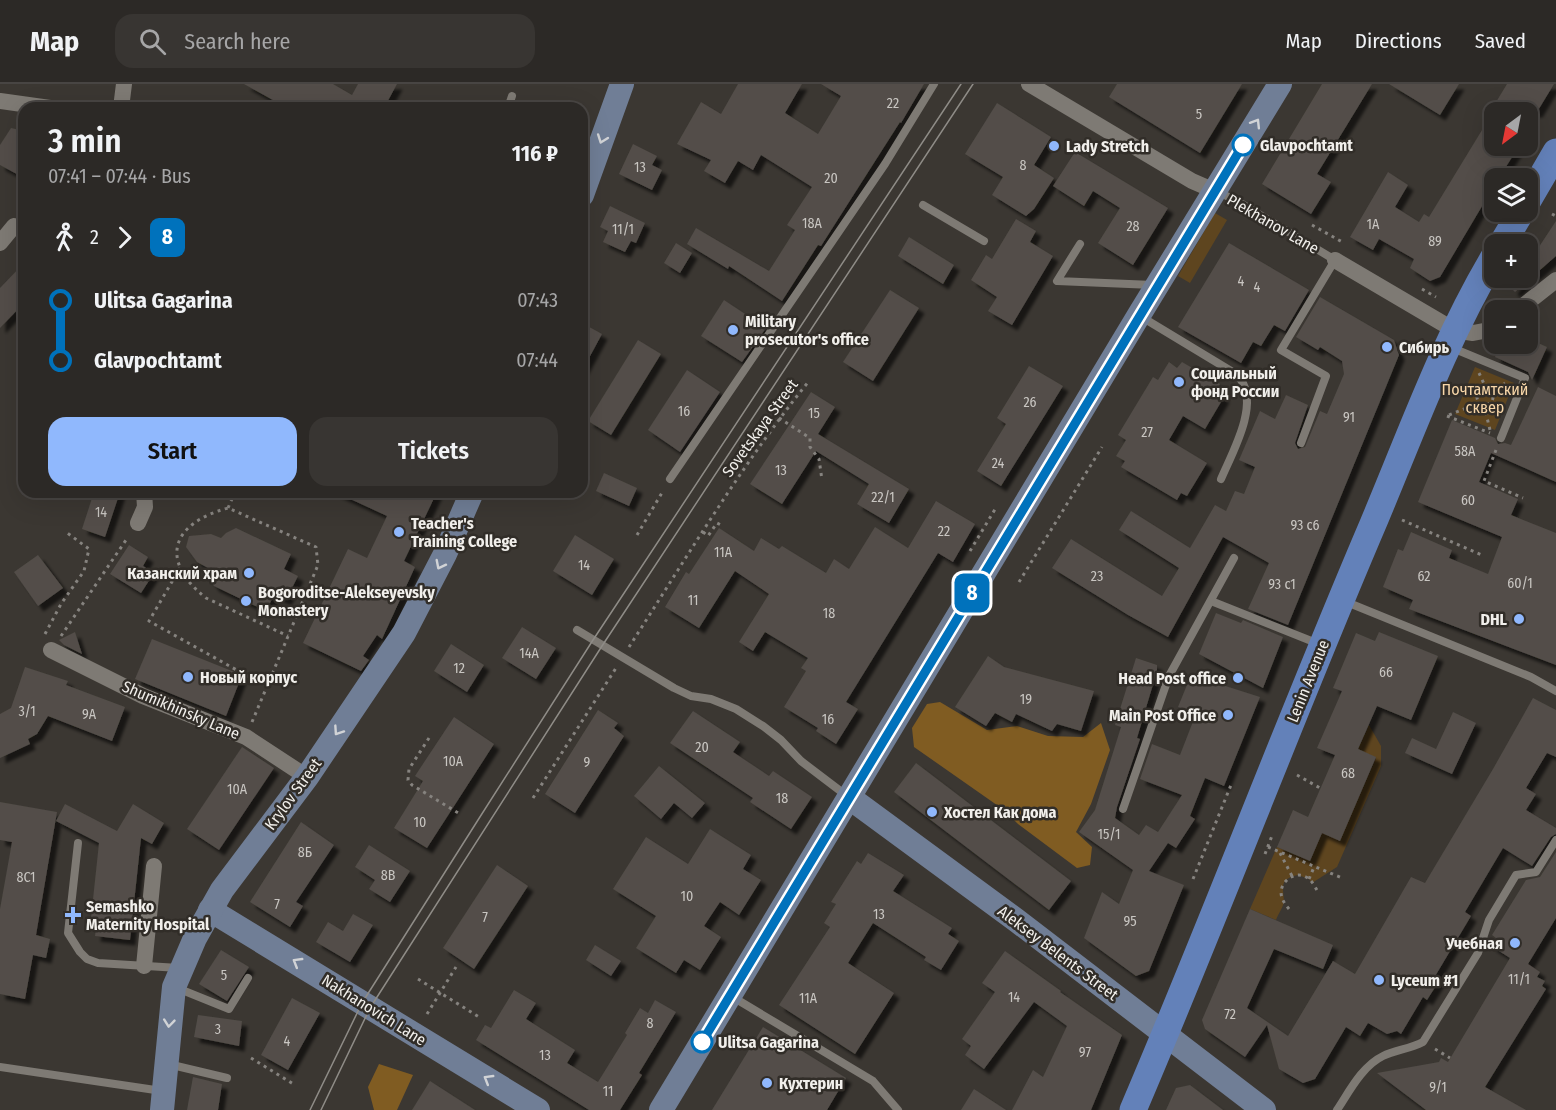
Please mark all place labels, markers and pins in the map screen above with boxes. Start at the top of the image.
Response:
marker: Glavpochtamt [1232,134,1254,156]
place label: Glavpochtamt [1260,136,1353,155]
place label: Lady Stretch [1066,137,1149,156]
marker: Lady Stretch [1047,139,1061,153]
place label: Military prosecutor's office [745,312,869,349]
marker: Military prosecutor's office [726,323,740,337]
place label: Сибирь [1399,338,1449,357]
marker: Сибирь [1380,340,1394,354]
place label: Социальный фонд России [1191,364,1279,401]
marker: Социальный фонд России [1172,375,1186,389]
place label: Teacher's Training College [411,514,517,551]
marker: Teacher's Training College [392,525,406,539]
place label: Казанский храм [127,564,237,583]
marker: Казанский храм [242,566,256,580]
place label: Bogoroditse-Alekseyevsky Monastery [258,583,435,620]
marker: Bogoroditse-Alekseyevsky Monastery [239,594,253,608]
place label: DHL [1480,610,1508,629]
marker: DHL [1512,612,1526,626]
place label: Новый корпус [200,668,297,687]
place label: Head Post office [1118,669,1226,688]
marker: Новый корпус [181,670,195,684]
marker: Head Post office [1231,671,1245,685]
place label: Main Post Office [1109,706,1216,725]
marker: Main Post Office [1221,708,1235,722]
place label: Хостел Как дома [943,803,1056,822]
marker: Хостел Как дома [925,805,939,819]
place label: Semashko Maternity Hospital [86,897,210,934]
marker: Semashko Maternity Hospital [64,906,82,924]
place label: Учебная [1445,934,1503,953]
marker: Учебная [1508,936,1522,950]
place label: Lyceum #1 [1391,971,1458,990]
marker: Lyceum #1 [1372,973,1386,987]
marker: Ulitsa Gagarina [691,1031,713,1053]
place label: Ulitsa Gagarina [718,1033,819,1052]
place label: Кухтерин [779,1074,843,1093]
marker: Кухтерин [760,1076,774,1090]

